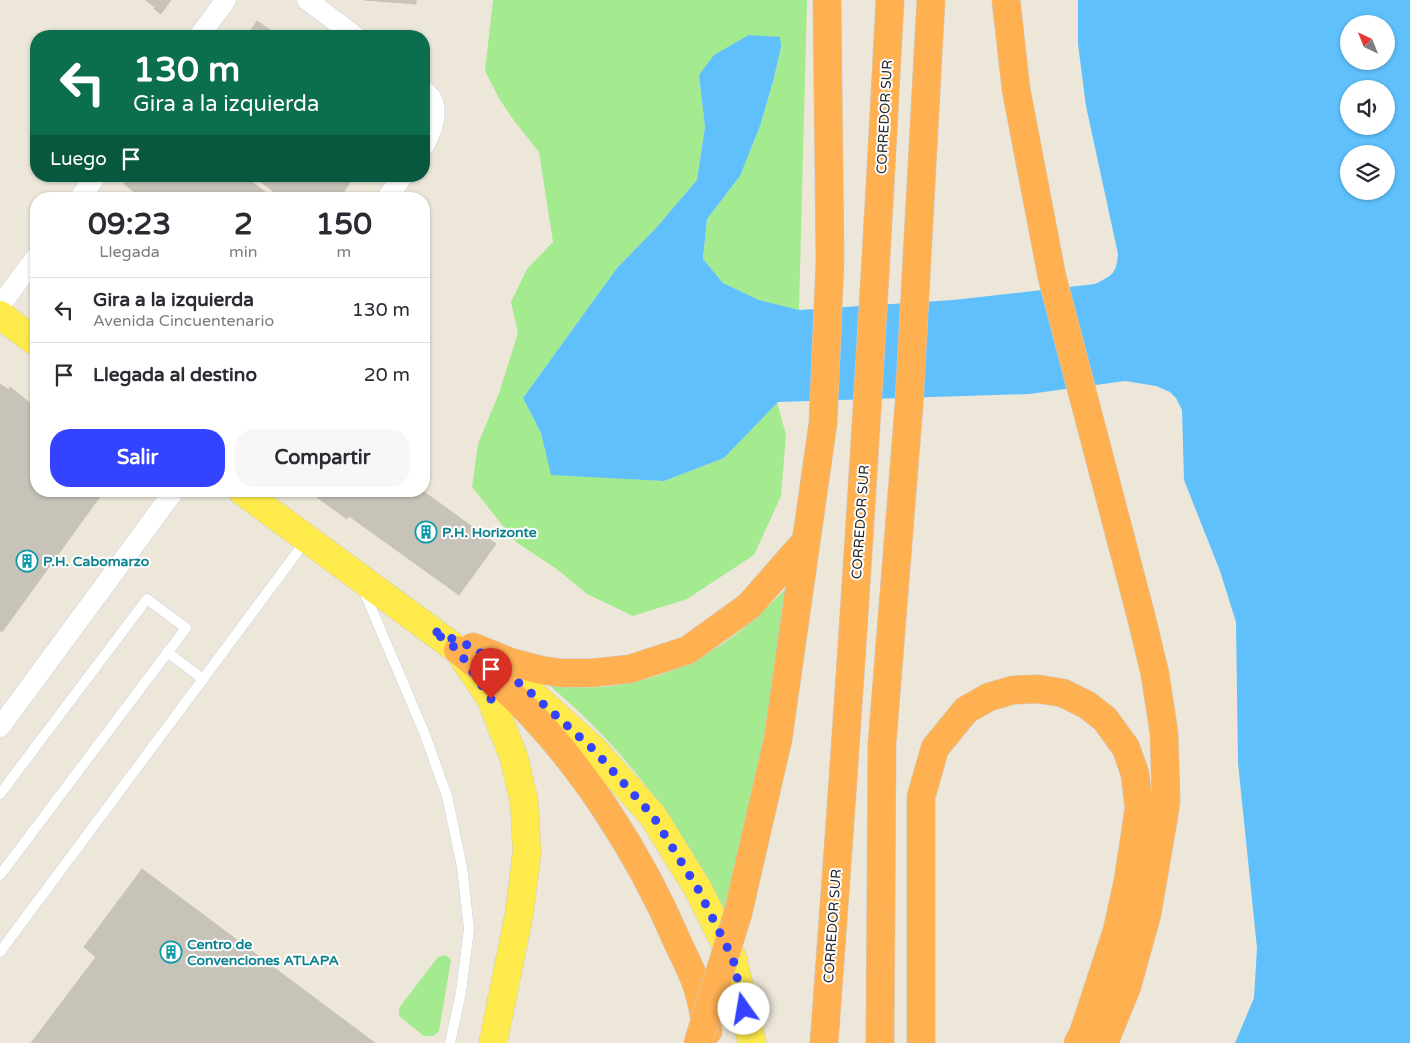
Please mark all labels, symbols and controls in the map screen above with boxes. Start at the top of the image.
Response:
north arrow [1340,15,1395,70]
map controls [1340,15,1395,200]
text: 130 m [133,49,240,91]
icon: left [50,50,115,115]
street label: CORREDOR SUR [873,59,896,175]
button: sound [1340,80,1395,135]
text: Gira a la izquierda [133,91,319,117]
icon: arrive [117,145,145,173]
button: layers [1340,145,1395,200]
text: Luego [50,148,107,170]
text: 09:23 [88,206,171,243]
text: 2 [234,206,253,243]
text: 150 [316,206,372,243]
text: Llegada [99,242,160,262]
text: min [229,242,258,262]
text: m [336,242,351,262]
text: Gira a la izquierda [93,289,254,311]
icon: left [50,296,78,324]
text: 130 m [352,299,410,321]
text: Avenida Cincuentenario [93,311,274,331]
icon: arrive [50,361,78,389]
text: Llegada al destino [93,364,257,386]
text: 20 m [364,364,410,386]
button: Salir [50,429,225,487]
button: Compartir [235,429,410,487]
street label: CORREDOR SUR [848,464,873,580]
building icon: P.H. Horizonte [414,520,438,544]
place label: P.H. Horizonte [442,524,537,541]
building icon: P.H. Cabomarzo [15,549,39,573]
place label: P.H. Cabomarzo [43,553,150,570]
pin [470,648,512,699]
icon: arrive [477,655,505,683]
street label: CORREDOR SUR [820,868,845,984]
place label: Centro de Convenciones ATLAPA [187,936,340,969]
building icon: Centro de Convenciones ATLAPA [159,940,183,964]
position arrow [717,982,769,1034]

